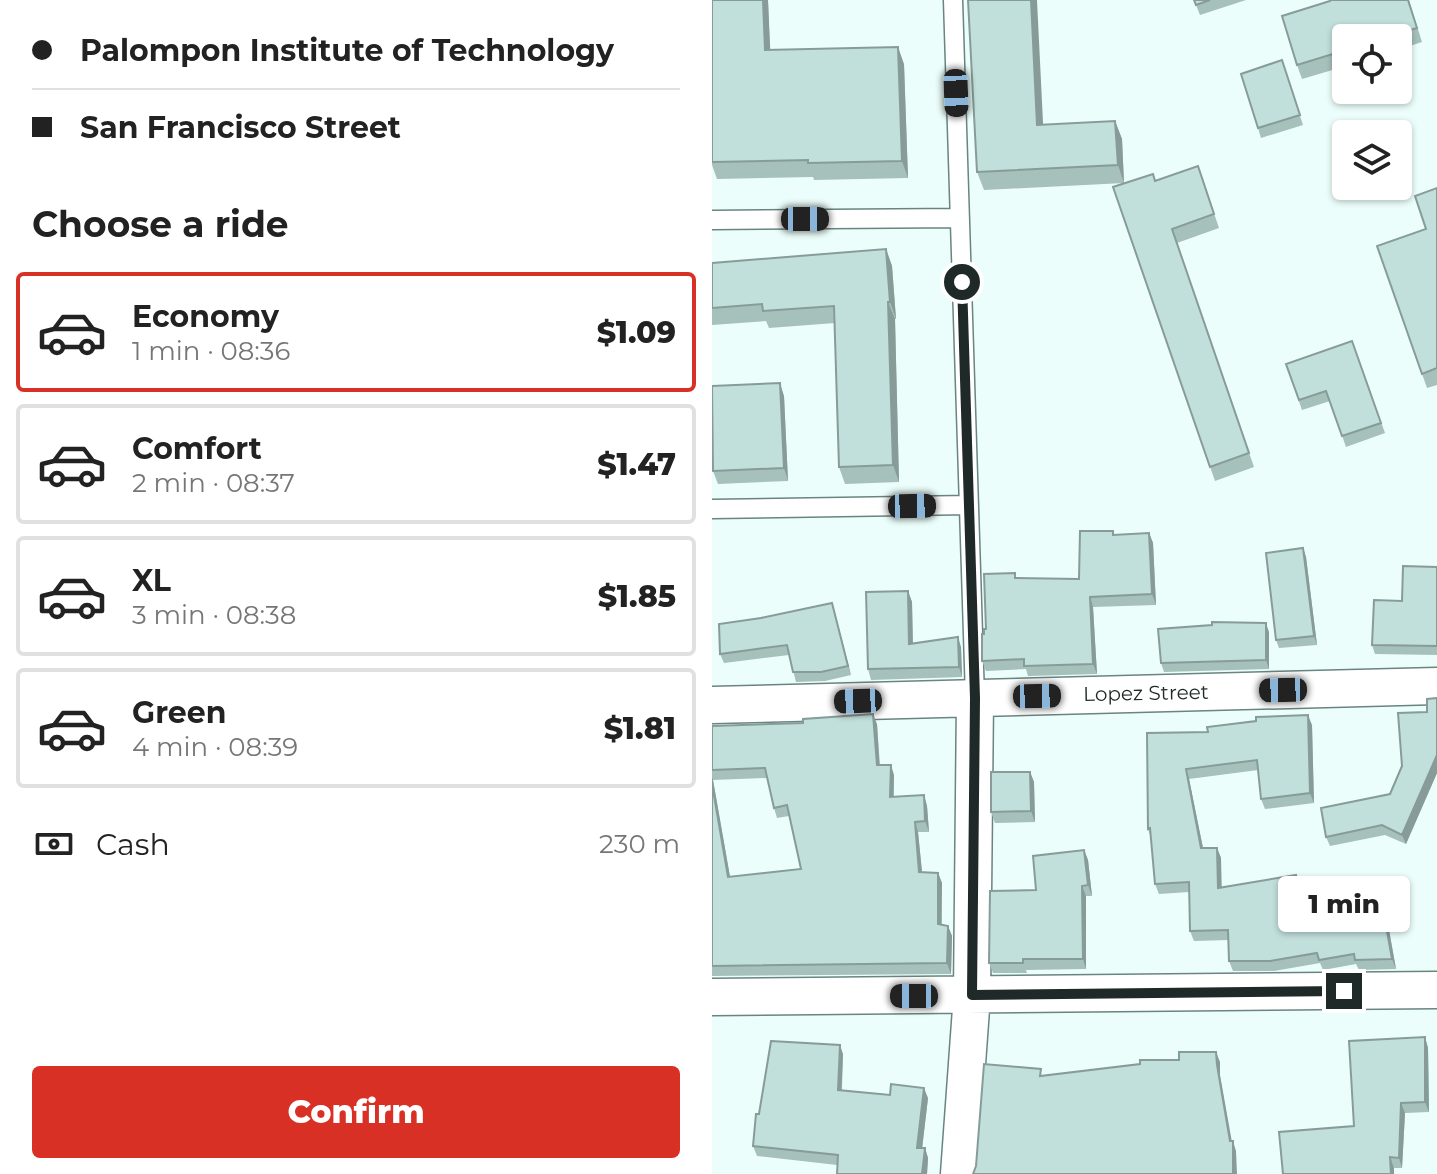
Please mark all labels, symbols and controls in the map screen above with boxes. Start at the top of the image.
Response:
map controls [1332,24,1412,200]
button: locate [1332,24,1412,104]
text: Palompon Institute of Technology [80,32,614,69]
car [943,69,969,117]
text: San Francisco Street [80,109,401,146]
button: layers [1332,120,1412,200]
text: Choose a ride [32,202,289,246]
car [781,207,829,231]
route start [944,264,980,300]
icon: car [36,296,108,368]
text: Economy [132,298,279,335]
text: $1.09 [597,314,676,351]
text: 1 min · 08:36 [132,335,290,367]
icon: car [36,428,108,500]
text: Comfort [132,430,262,467]
text: $1.47 [597,446,676,483]
text: 2 min · 08:37 [132,467,295,499]
car [888,494,936,518]
icon: car [36,560,108,632]
text: XL [132,562,171,599]
text: $1.85 [598,578,676,615]
text: 3 min · 08:38 [132,599,296,631]
car [1259,678,1307,702]
street label: Lopez Street [1083,680,1209,706]
car [1013,684,1061,708]
car [834,688,882,714]
icon: car [36,692,108,764]
text: Green [132,694,226,731]
text: $1.81 [604,710,676,747]
text: 4 min · 08:39 [132,731,298,763]
icon: cash [32,822,76,866]
text: Cash [96,826,170,863]
text: 230 m [599,828,680,860]
callout: 1 min [1278,875,1410,931]
text: 1 min [1308,888,1380,920]
route end [1326,973,1362,1009]
car [890,984,938,1008]
button: Confirm [32,1066,680,1158]

